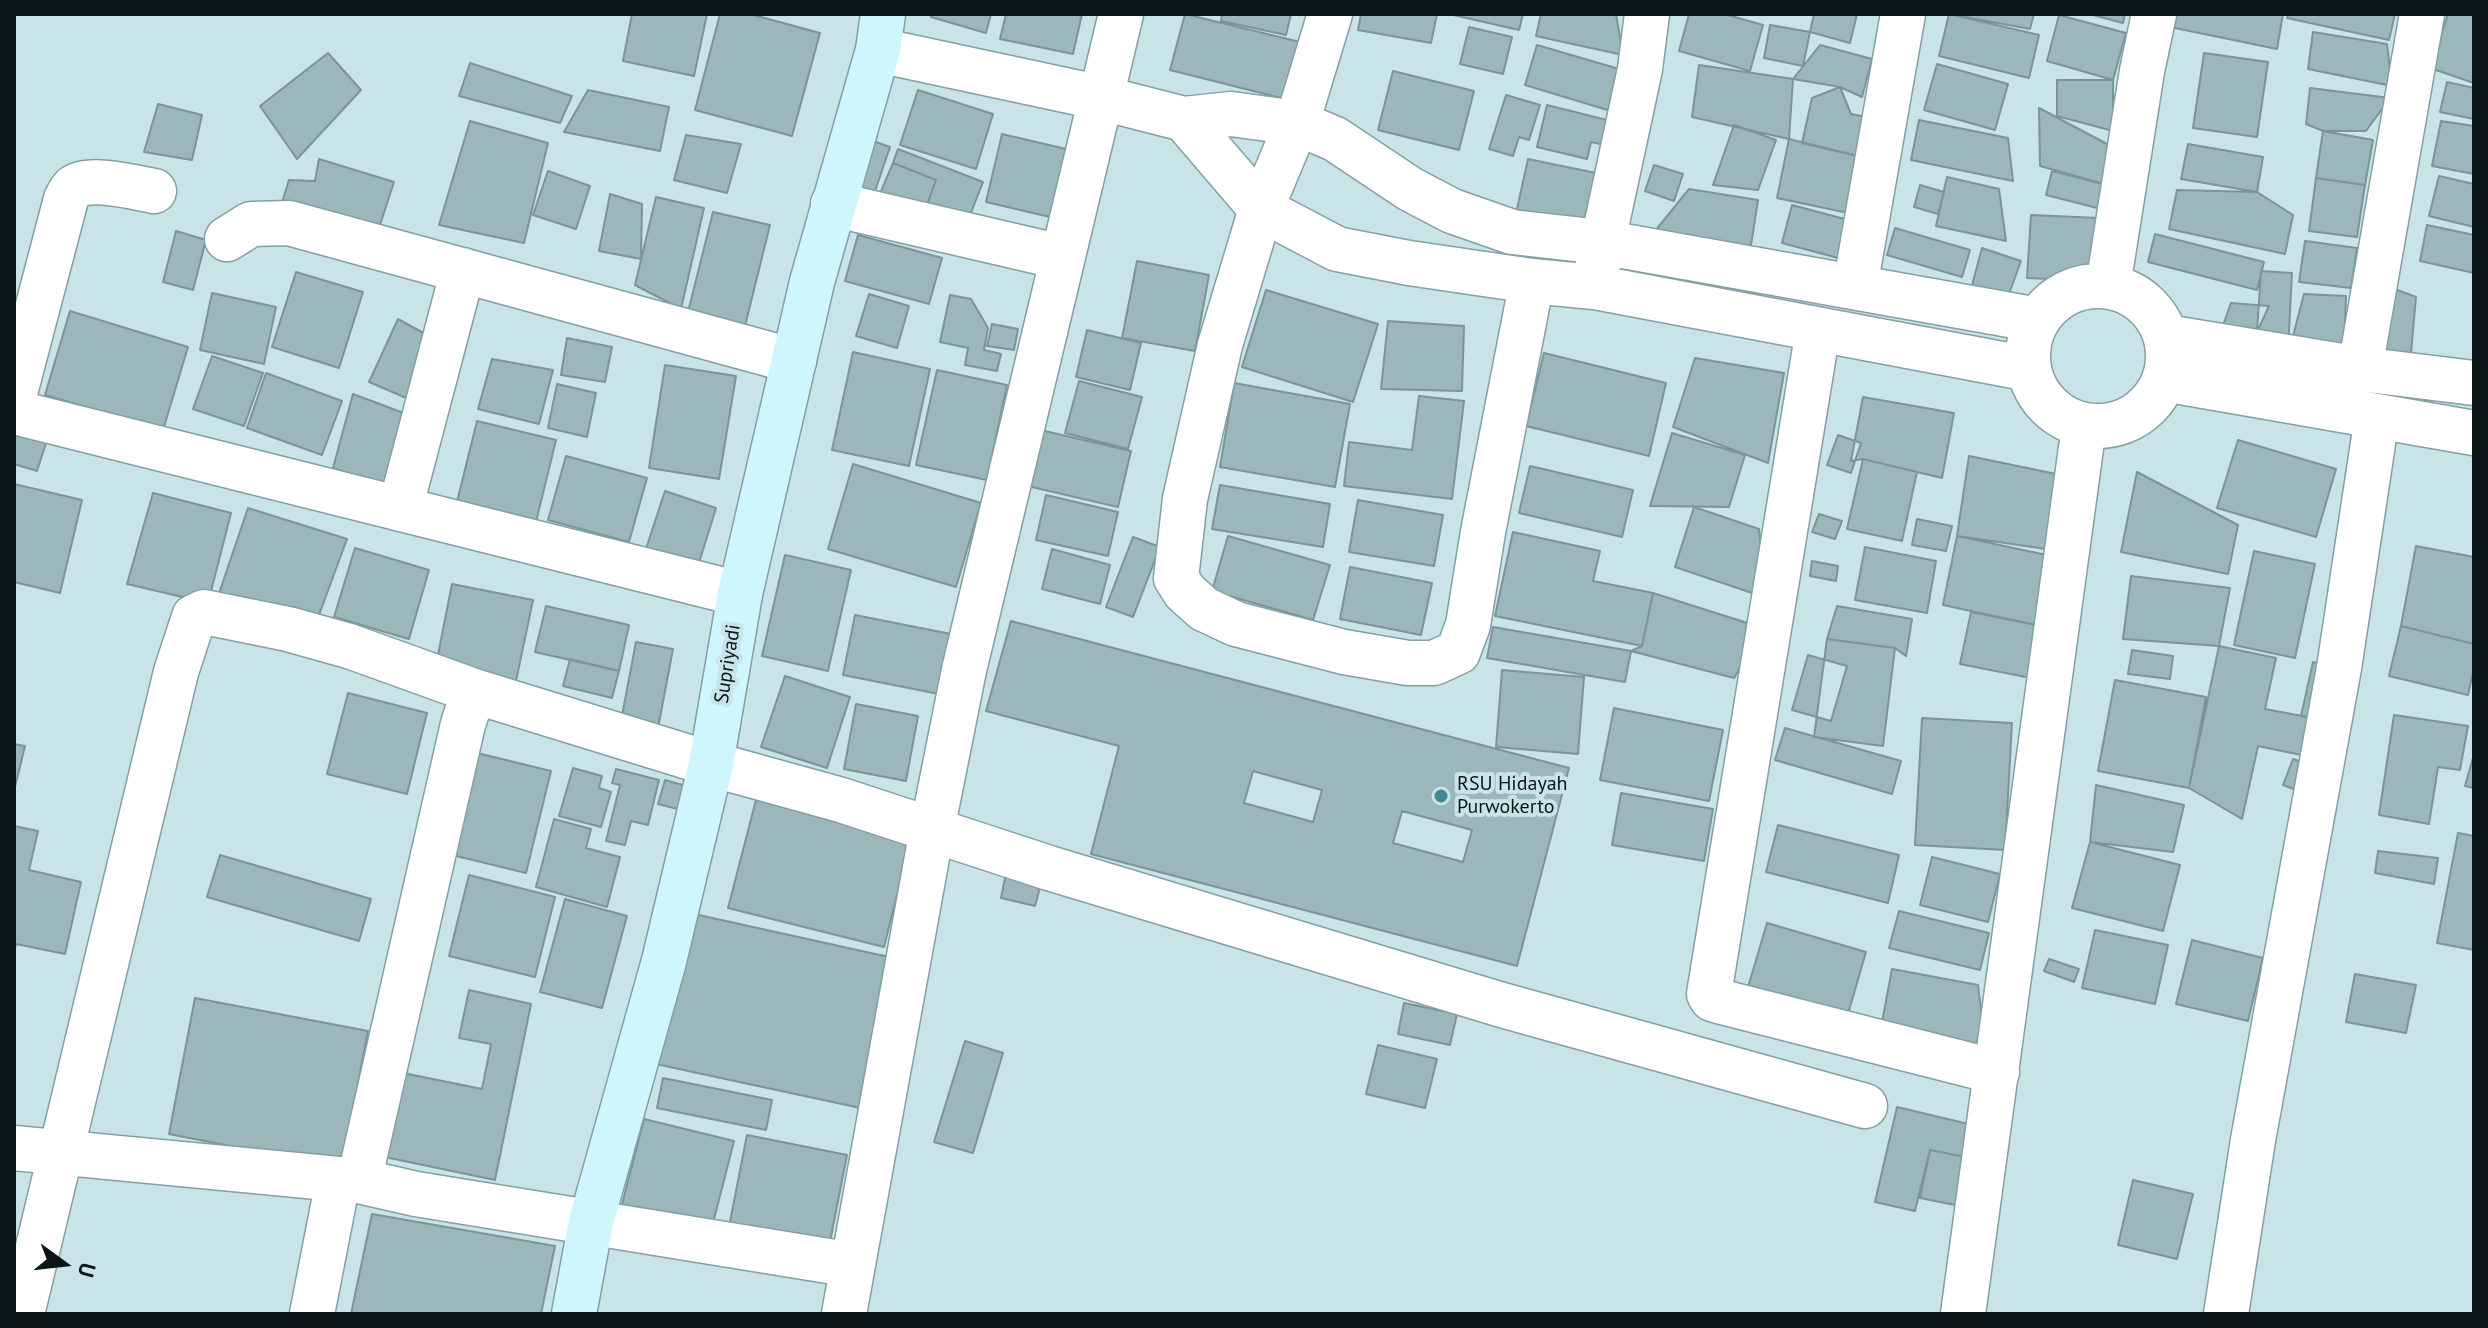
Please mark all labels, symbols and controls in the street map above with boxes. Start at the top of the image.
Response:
street label: Supriyadi [710,623,746,705]
place label: RSU Hidayah Purwokerto [1457,772,1568,819]
marker: RSU Hidayah Purwokerto [1432,787,1450,805]
north arrow [24,1224,104,1304]
text: U [72,1260,102,1280]

